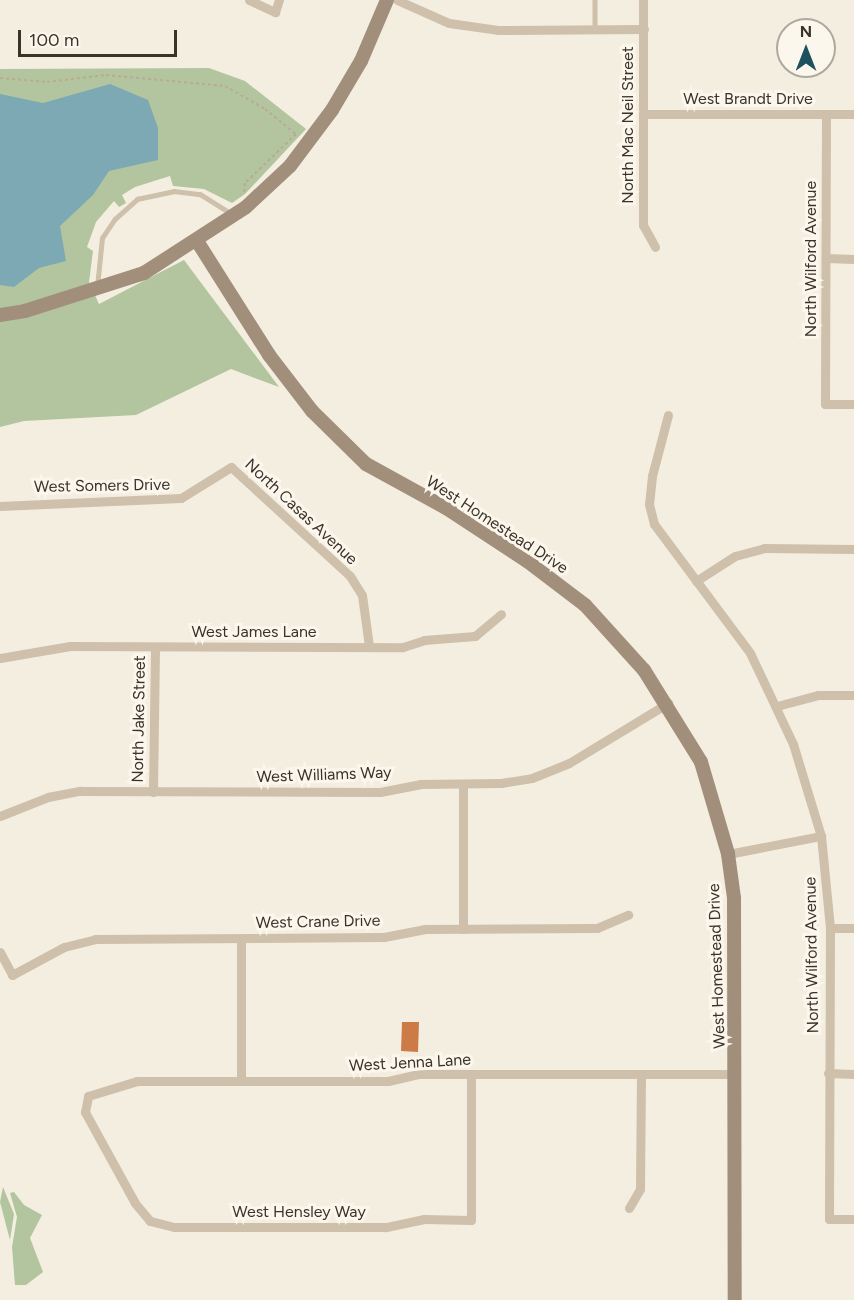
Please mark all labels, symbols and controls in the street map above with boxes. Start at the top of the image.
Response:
scale bar [21,18,180,56]
north arrow [776,18,836,78]
text: N [800,22,812,41]
text: 100 m [29,29,79,51]
street label: North Mac Neil Street [618,46,638,204]
street label: West Brandt Drive [683,89,813,109]
street label: North Wilford Avenue [801,181,821,337]
street label: North Casas Avenue [241,455,361,569]
street label: West Homestead Drive [422,472,572,578]
street label: West Somers Drive [34,475,170,497]
street label: West James Lane [191,622,317,642]
street label: North Jake Street [128,655,150,783]
street label: West Williams Way [256,763,392,787]
street label: North Wilford Avenue [801,877,823,1033]
street label: West Homestead Drive [705,883,729,1049]
street label: West Crane Drive [256,911,380,933]
street label: West Jenna Lane [349,1050,471,1076]
street label: West Hensley Way [232,1202,366,1222]

